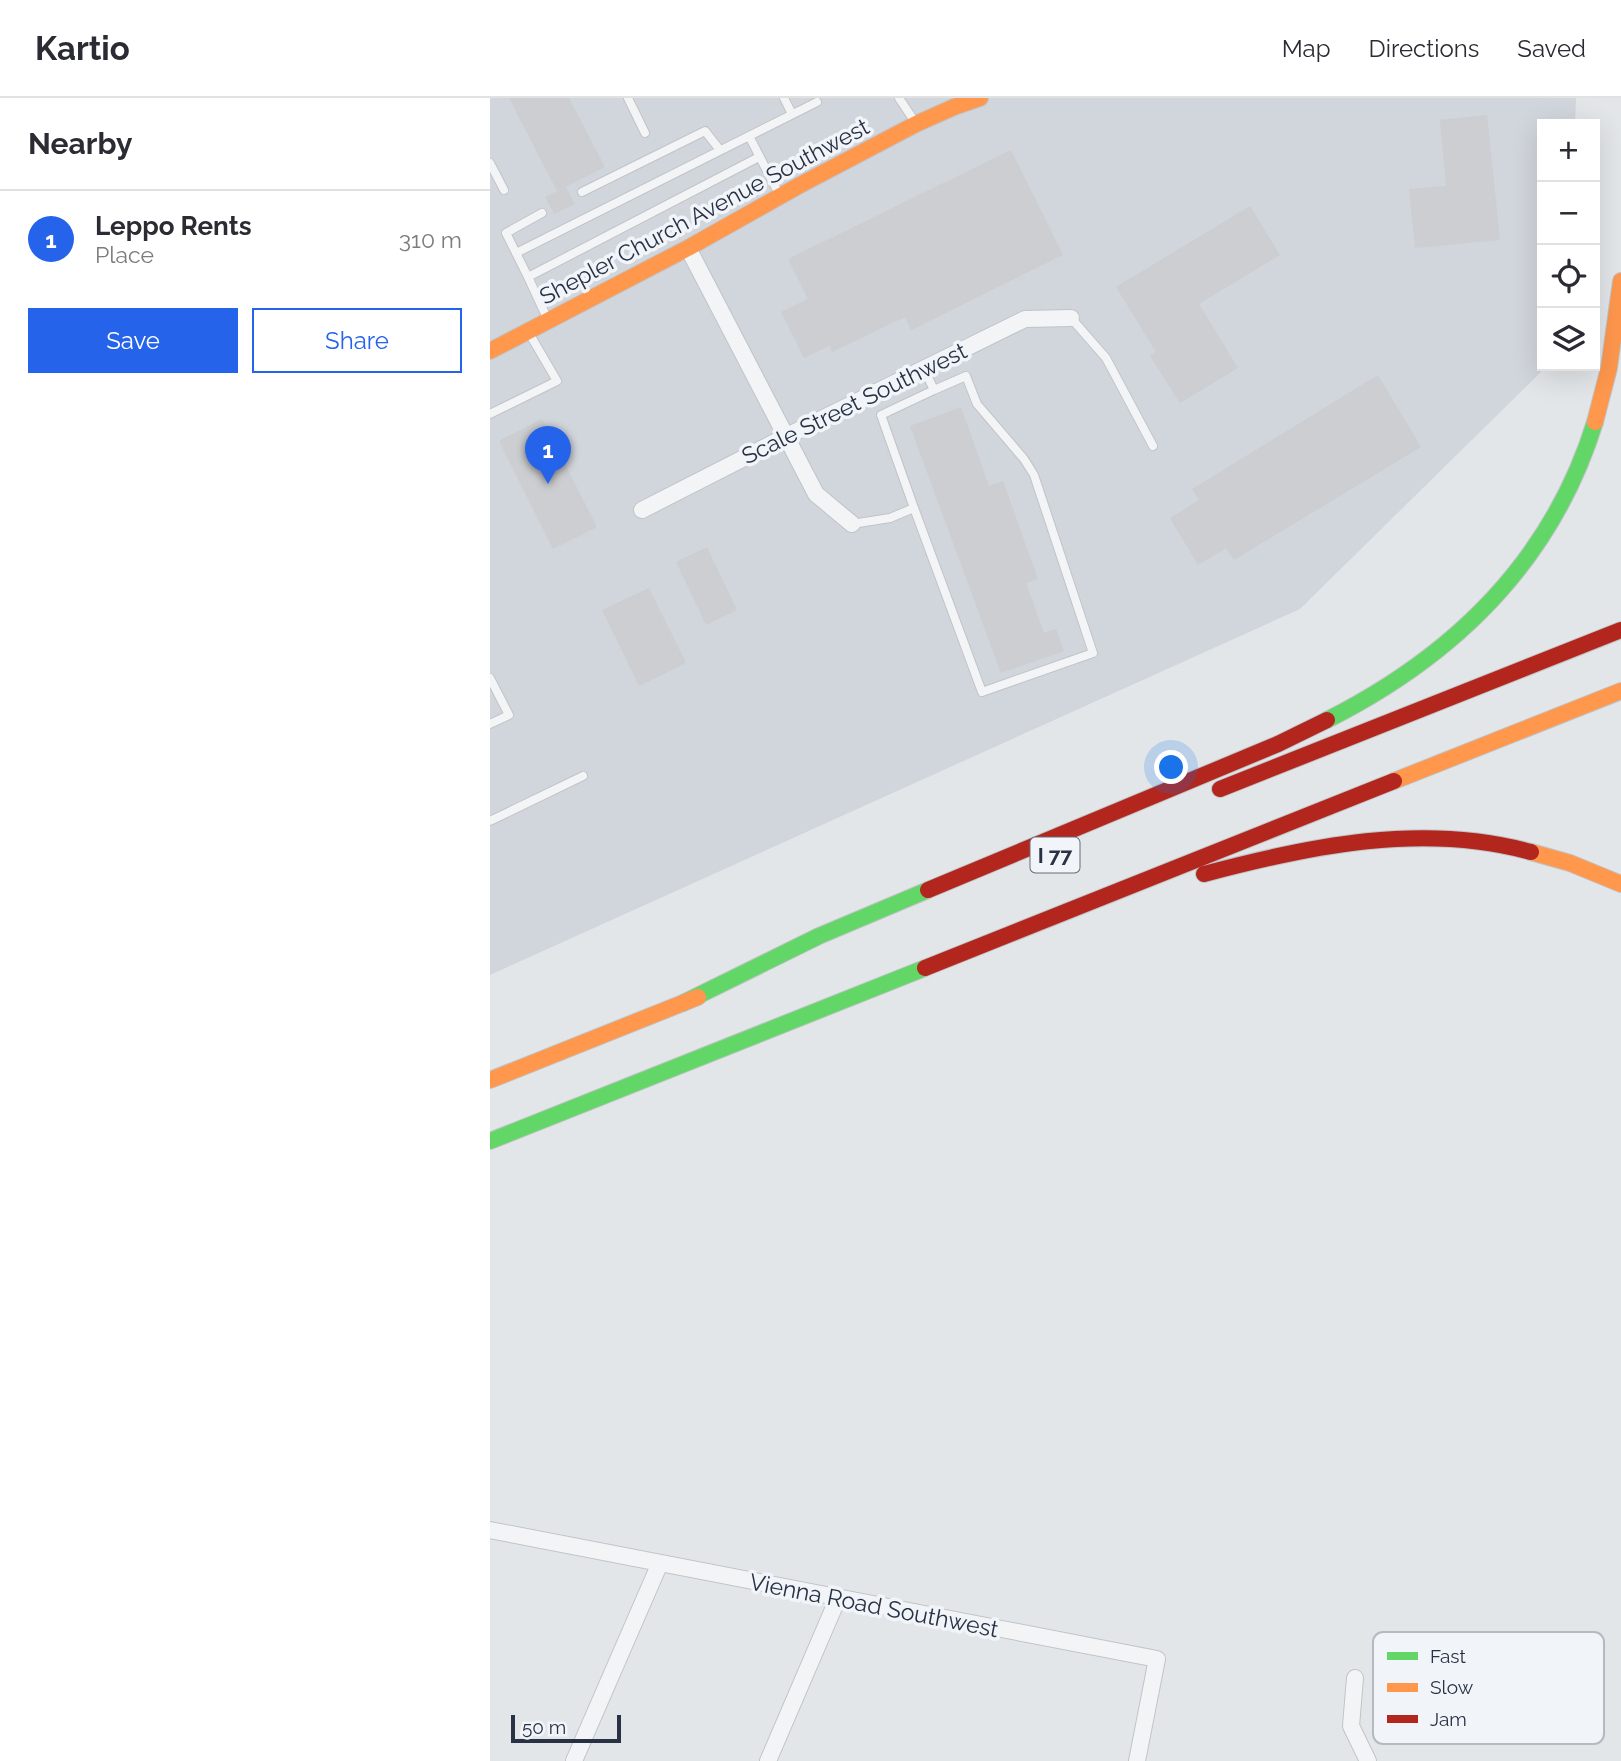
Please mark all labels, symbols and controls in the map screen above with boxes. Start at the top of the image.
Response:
text: Kartio [35,29,130,68]
text: Map [1282,34,1331,63]
text: Directions [1369,34,1479,63]
text: Saved [1517,34,1586,63]
street label: Shepler Church Avenue Southwest [535,112,874,310]
map controls [1537,119,1600,371]
button: + [1537,119,1600,182]
text: Nearby [28,126,132,161]
button: − [1537,182,1600,245]
text: Leppo Rents [95,211,251,241]
text: 1 [45,226,57,253]
text: 310 m [399,226,462,253]
text: Place [95,241,154,268]
button: locate [1537,245,1600,308]
button: Save [28,308,238,373]
button: Share [252,308,462,373]
button: layers [1537,308,1600,371]
street label: Scale Street Southwest [737,337,971,469]
pin: 1 [525,426,571,484]
your location [1154,750,1188,784]
road number: I 77 [1030,838,1080,872]
street label: Vienna Road Southwest [747,1568,1001,1642]
legend [1373,1632,1604,1744]
text: Fast [1430,1645,1466,1667]
text: Slow [1430,1676,1474,1698]
text: Jam [1430,1708,1467,1730]
scale bar [511,1712,621,1744]
text: 50 m [522,1716,566,1738]

